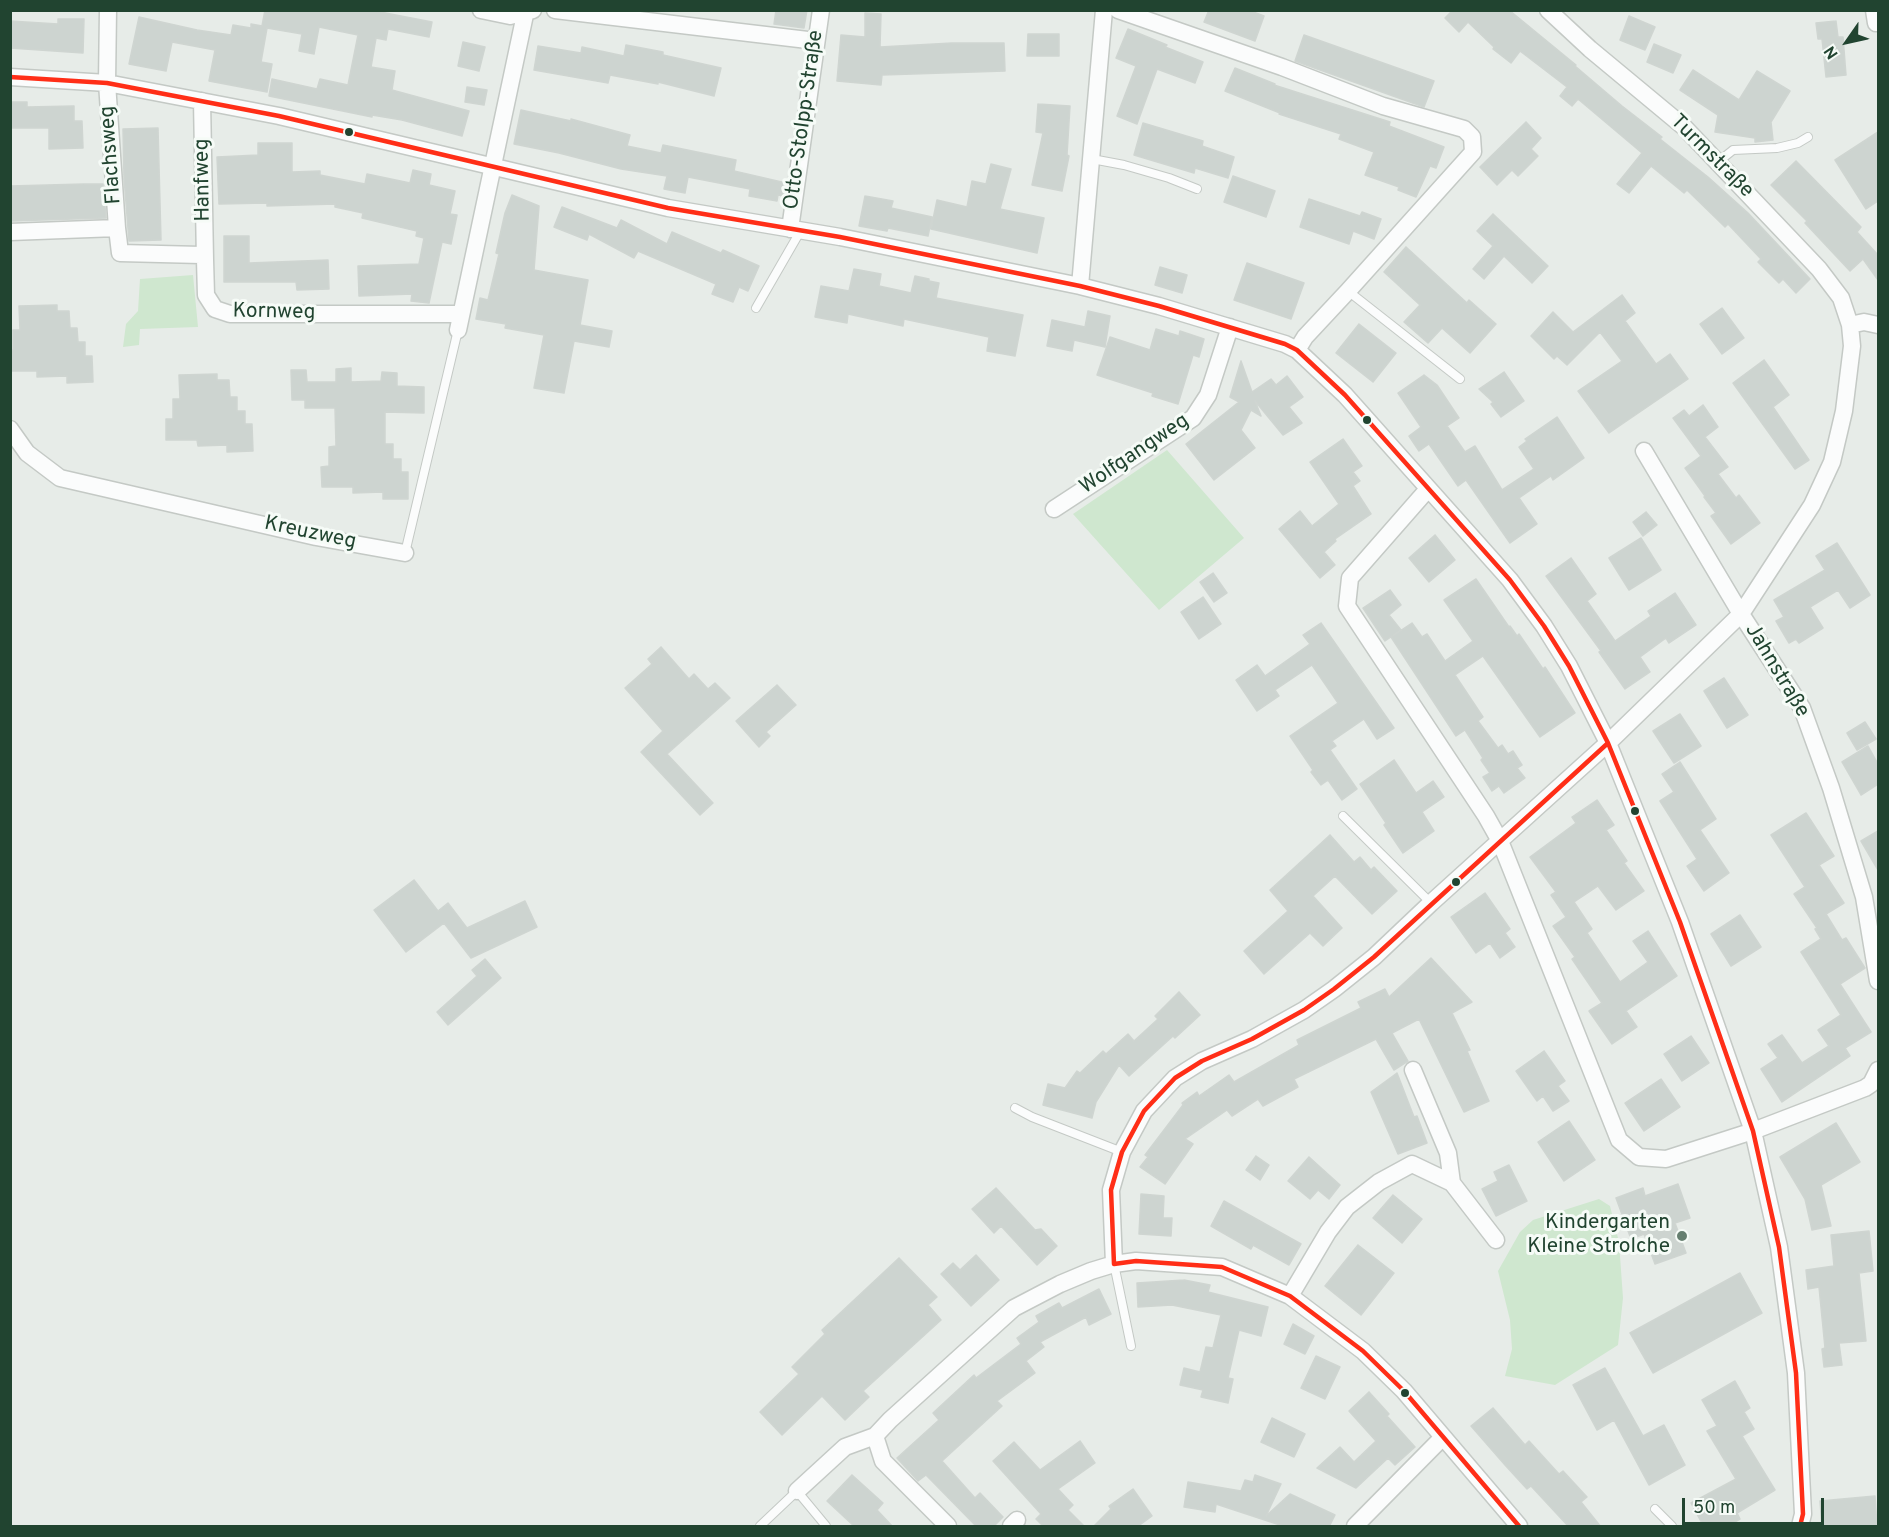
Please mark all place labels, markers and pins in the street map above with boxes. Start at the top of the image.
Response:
unlabelled marker [343,126,355,138]
unlabelled marker [1361,414,1373,426]
unlabelled marker [1629,805,1641,817]
unlabelled marker [1450,876,1462,888]
place label: Kindergarten Kleine Strolche [1527,1211,1670,1261]
marker: Kindergarten Kleine Strolche [1675,1229,1689,1243]
unlabelled marker [1399,1387,1411,1399]

